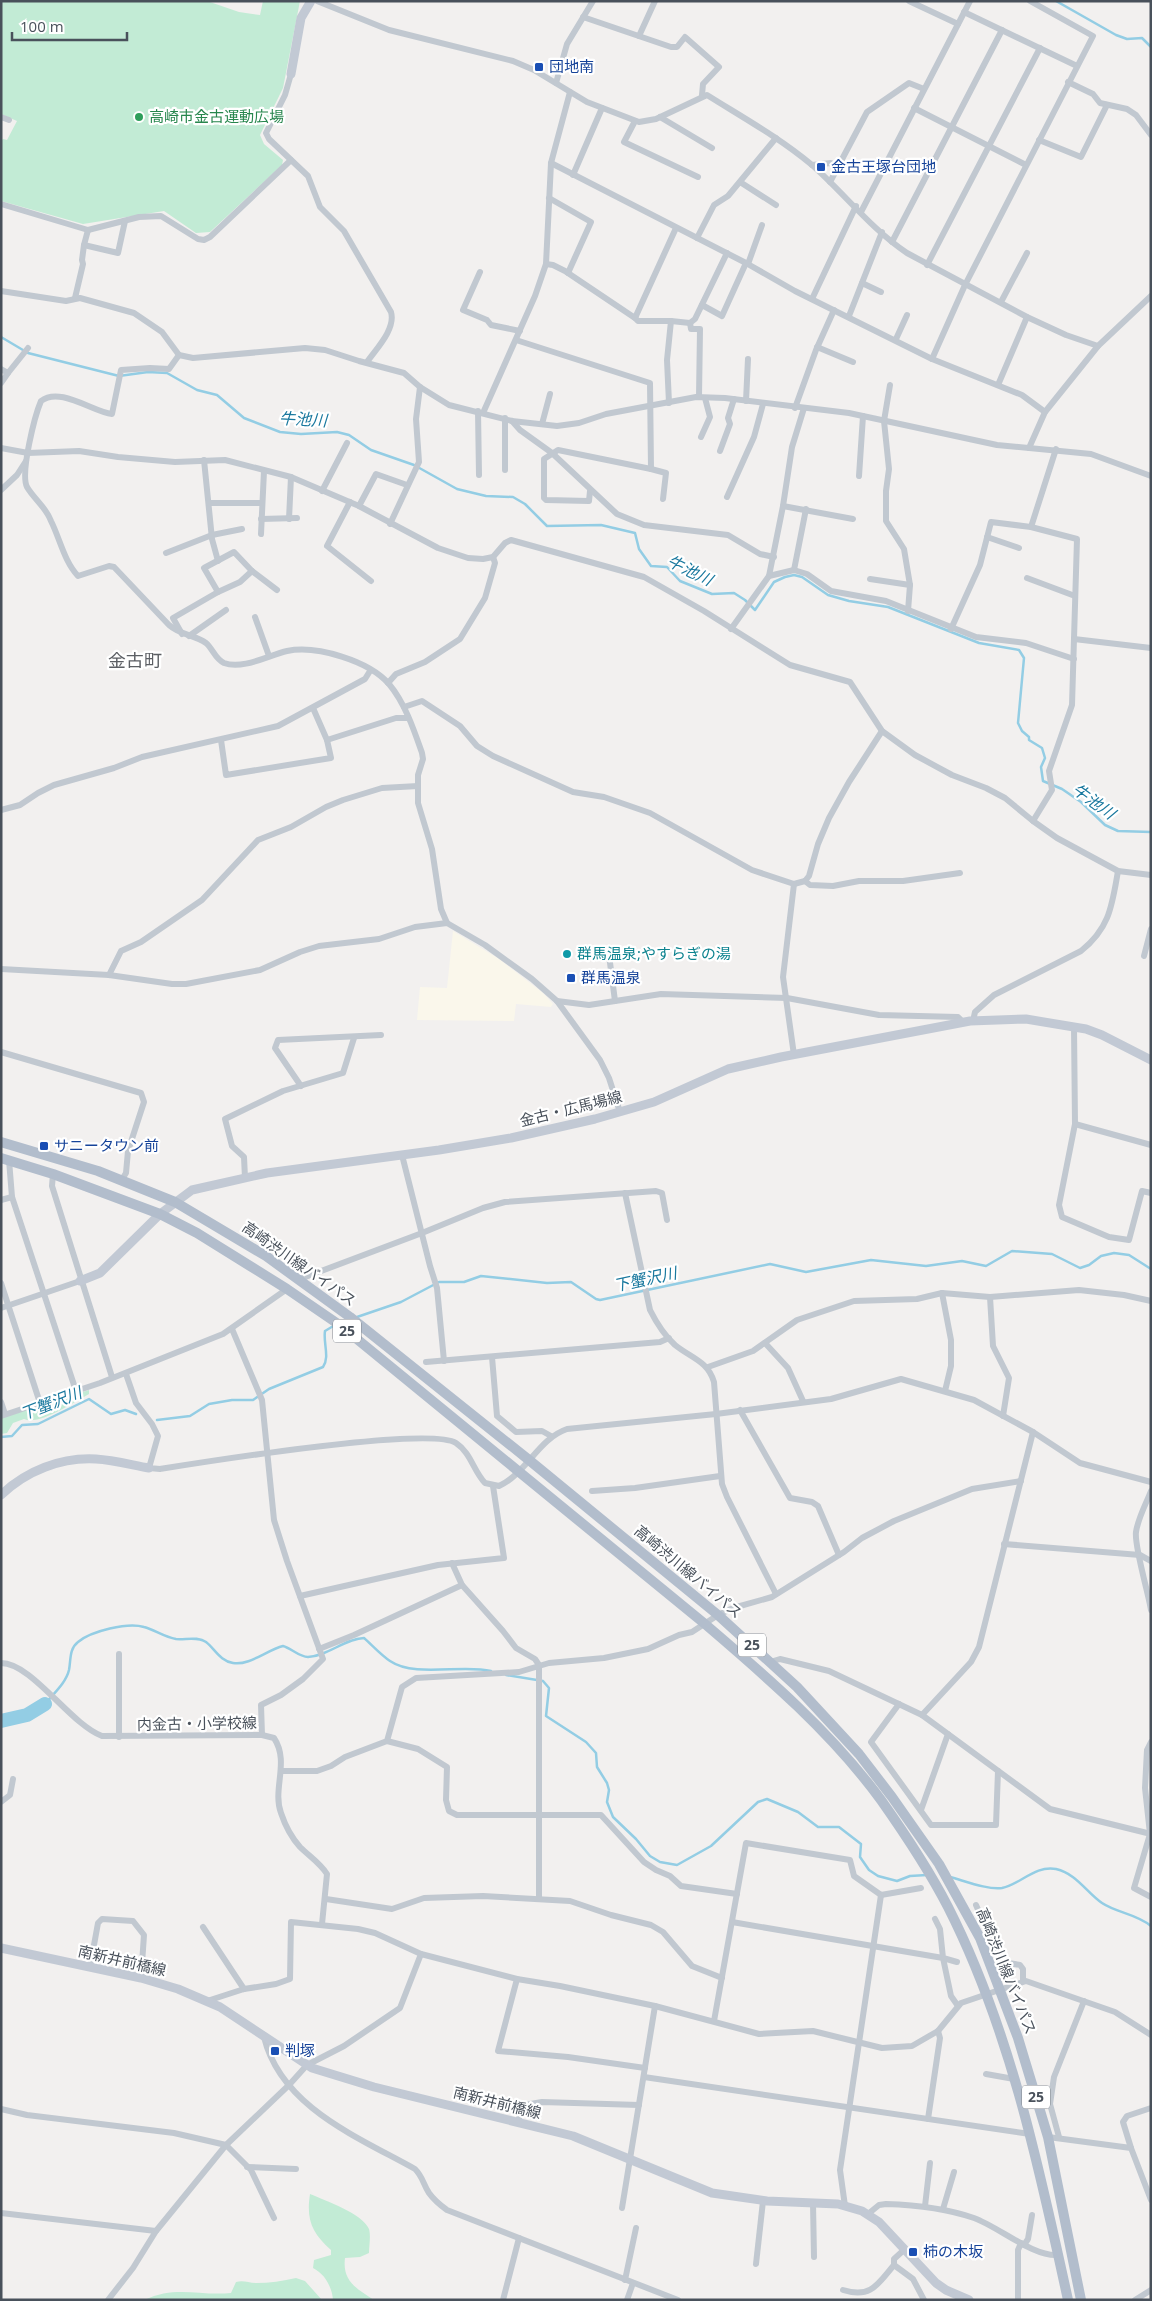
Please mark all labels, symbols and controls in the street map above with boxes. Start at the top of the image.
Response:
scale bar [12,10,128,42]
text: 100 m [20,16,64,36]
place label: 団地南 [549,56,594,76]
marker: 団地南 [533,61,545,73]
place label: 高崎市金古運動広場 [149,106,284,126]
marker: 高崎市金古運動広場 [133,111,145,123]
place label: 金古王塚台団地 [831,156,936,176]
marker: 金古王塚台団地 [815,161,827,173]
water label: 牛池川 [278,407,330,431]
water label: 牛池川 [664,550,718,591]
district label: 金古町 [108,648,162,672]
water label: 牛池川 [1068,778,1121,825]
place label: 群馬温泉;やすらぎの湯 [577,943,731,963]
marker: 群馬温泉;やすらぎの湯 [561,948,573,960]
place label: 群馬温泉 [581,967,641,987]
marker: 群馬温泉 [565,972,577,984]
street label: 金古・広馬場線 [517,1086,624,1130]
place label: サニータウン前 [54,1135,159,1155]
marker: サニータウン前 [38,1140,50,1152]
street label: 高崎渋川線バイパス [239,1216,360,1310]
water label: 下蟹沢川 [611,1261,681,1296]
road number: 25 [333,1320,361,1342]
water label: 下蟹沢川 [17,1381,87,1425]
street label: 高崎渋川線バイパス [631,1520,747,1622]
road number: 25 [738,1634,766,1656]
street label: 内金古・小学校線 [137,1712,257,1734]
street label: 高崎渋川線バイパス [972,1904,1041,2037]
street label: 南新井前橋線 [76,1940,168,1980]
place label: 判塚 [285,2040,315,2060]
marker: 判塚 [269,2045,281,2057]
street label: 南新井前橋線 [451,2081,543,2123]
road number: 25 [1022,2086,1050,2108]
place label: 柿の木坂 [923,2241,983,2261]
marker: 柿の木坂 [907,2246,919,2258]

